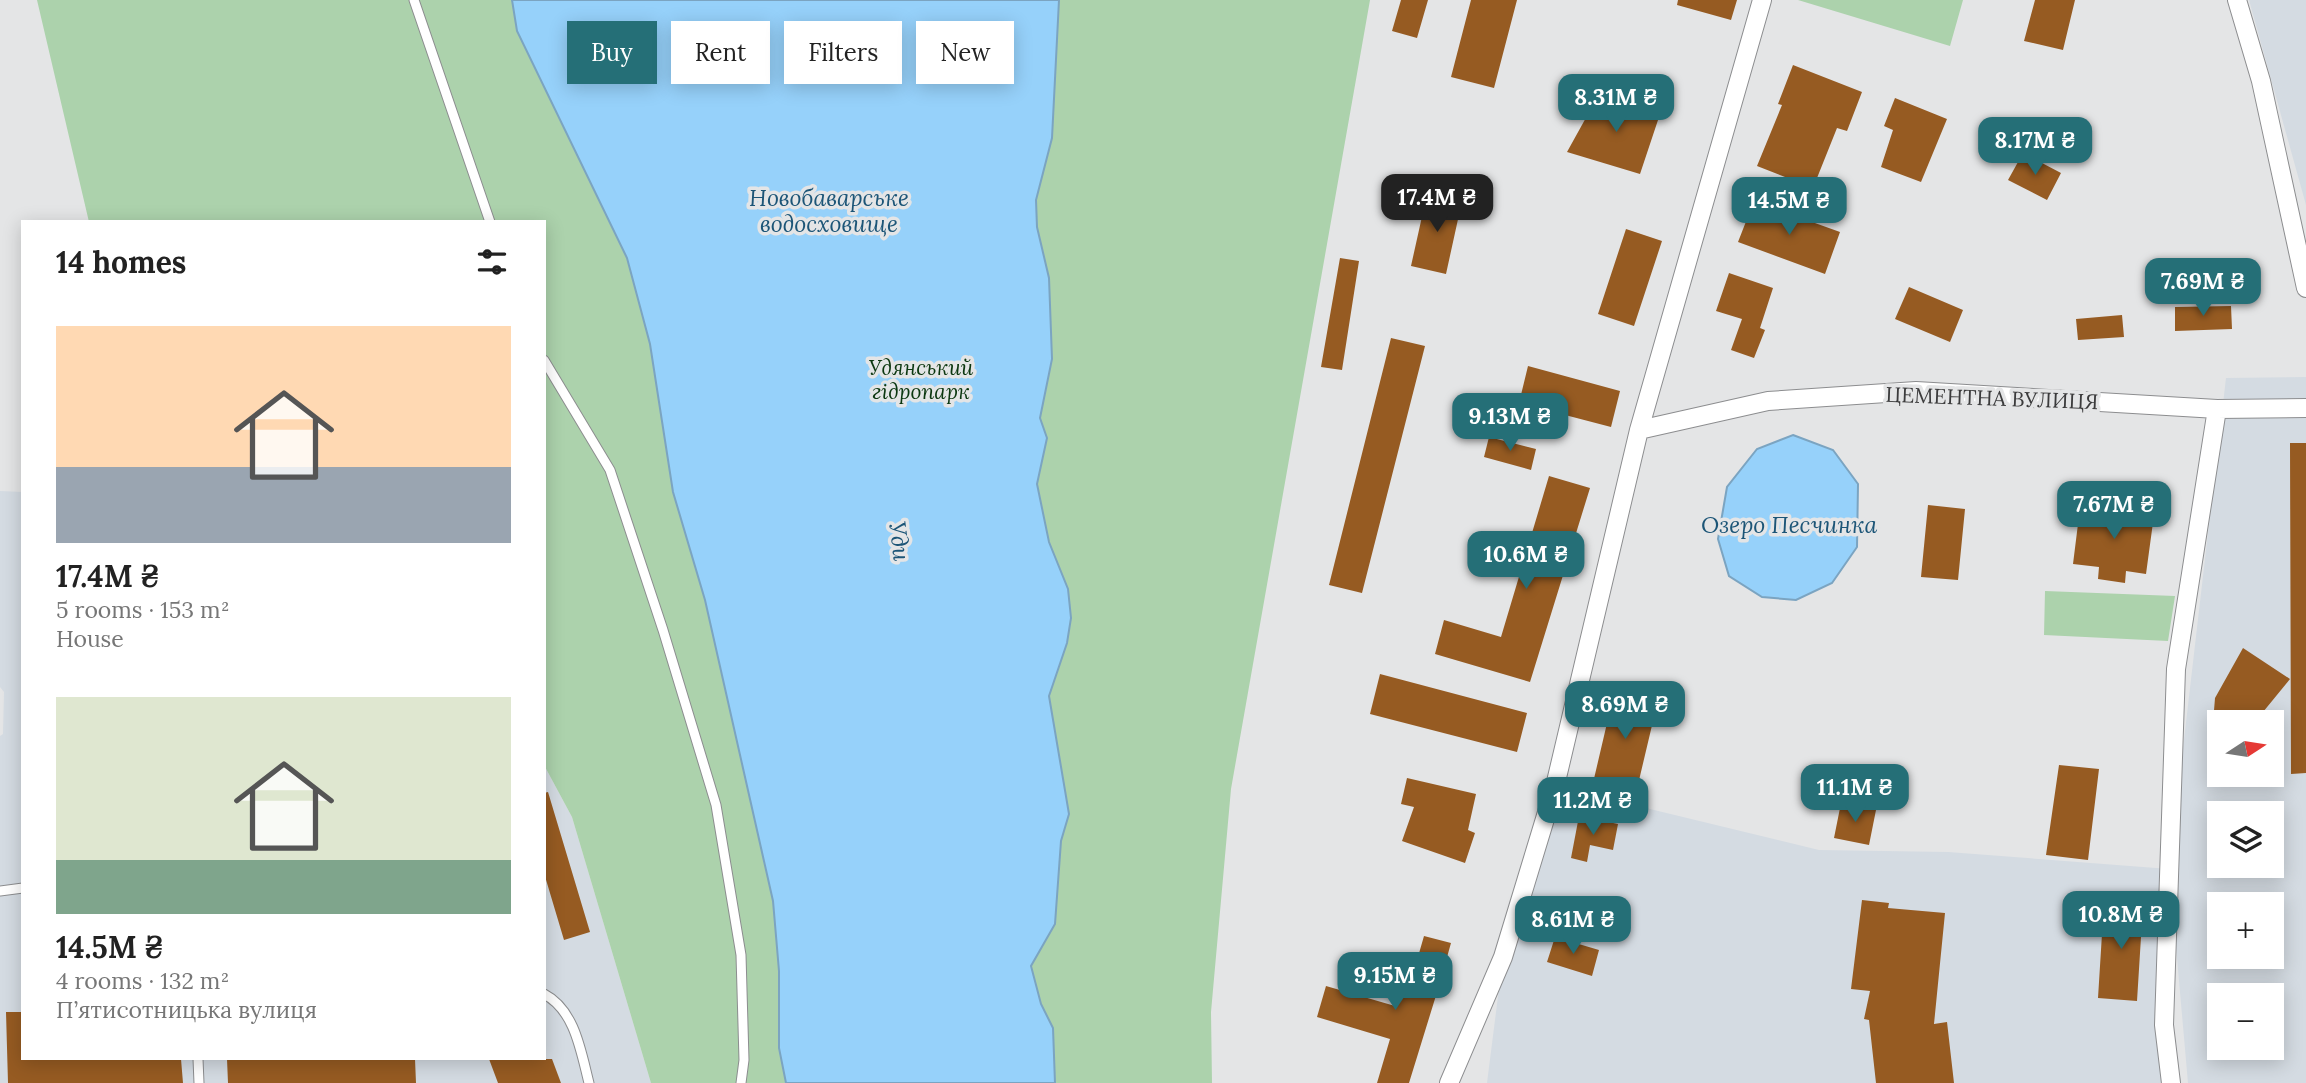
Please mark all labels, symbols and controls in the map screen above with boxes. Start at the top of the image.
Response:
chip: Buy [567,21,657,84]
chip: Rent [671,21,770,84]
chip: Filters [784,21,902,84]
chip: New [916,21,1014,84]
pin: 8.31M ₴ [1551,74,1681,134]
text: 8.31M ₴ [1574,82,1658,111]
pin: 8.17M ₴ [1970,118,2100,177]
text: 8.17M ₴ [1994,125,2076,154]
pin: 17.4M ₴ [1372,174,1502,234]
pin: 14.5M ₴ [1724,177,1854,237]
text: 17.4M ₴ [1397,182,1477,211]
water label: Новобаварське водосховище [749,183,909,238]
text: 14.5M ₴ [1748,185,1830,214]
text: 14 homes [56,243,186,281]
icon: filters [473,243,511,281]
pin: 7.69M ₴ [2138,258,2268,318]
text: 7.69M ₴ [2161,266,2245,295]
park label: Удянський гідропарк [869,354,974,405]
icon: home [221,372,347,498]
street label: ЦЕМЕНТНА ВУЛИЦЯ [1885,381,2099,415]
pin: 9.13M ₴ [1445,393,1575,453]
text: 9.13M ₴ [1468,401,1552,430]
pin: 7.67M ₴ [2049,482,2179,541]
text: 7.67M ₴ [2073,489,2155,518]
water label: Озеро Песчинка [1701,510,1877,539]
water label: Уди [883,520,917,563]
pin: 10.6M ₴ [1461,532,1591,591]
text: 10.6M ₴ [1483,539,1569,568]
text: 17.4M ₴ [56,557,160,595]
text: 5 rooms · 153 m² [56,595,230,624]
text: House [56,624,124,653]
pin: 8.69M ₴ [1560,682,1690,741]
text: 8.69M ₴ [1581,689,1669,718]
north arrow [2207,710,2284,788]
map controls [2207,710,2284,1060]
icon: home [221,743,347,869]
pin: 11.1M ₴ [1790,764,1920,824]
text: 11.1M ₴ [1817,772,1893,801]
pin: 11.2M ₴ [1528,778,1658,837]
text: 11.2M ₴ [1553,785,1633,814]
button: layers [2207,801,2284,878]
pin: 10.8M ₴ [2056,892,2186,951]
button: + [2207,892,2284,969]
pin: 8.61M ₴ [1508,897,1638,956]
text: 10.8M ₴ [2078,899,2164,928]
text: 8.61M ₴ [1531,904,1615,933]
text: 14.5M ₴ [56,928,164,966]
pin: 9.15M ₴ [1330,953,1460,1012]
text: 9.15M ₴ [1353,960,1437,989]
text: 4 rooms · 132 m² [56,966,229,995]
button: − [2207,983,2284,1060]
text: П’ятисотницька вулиця [56,995,317,1024]

